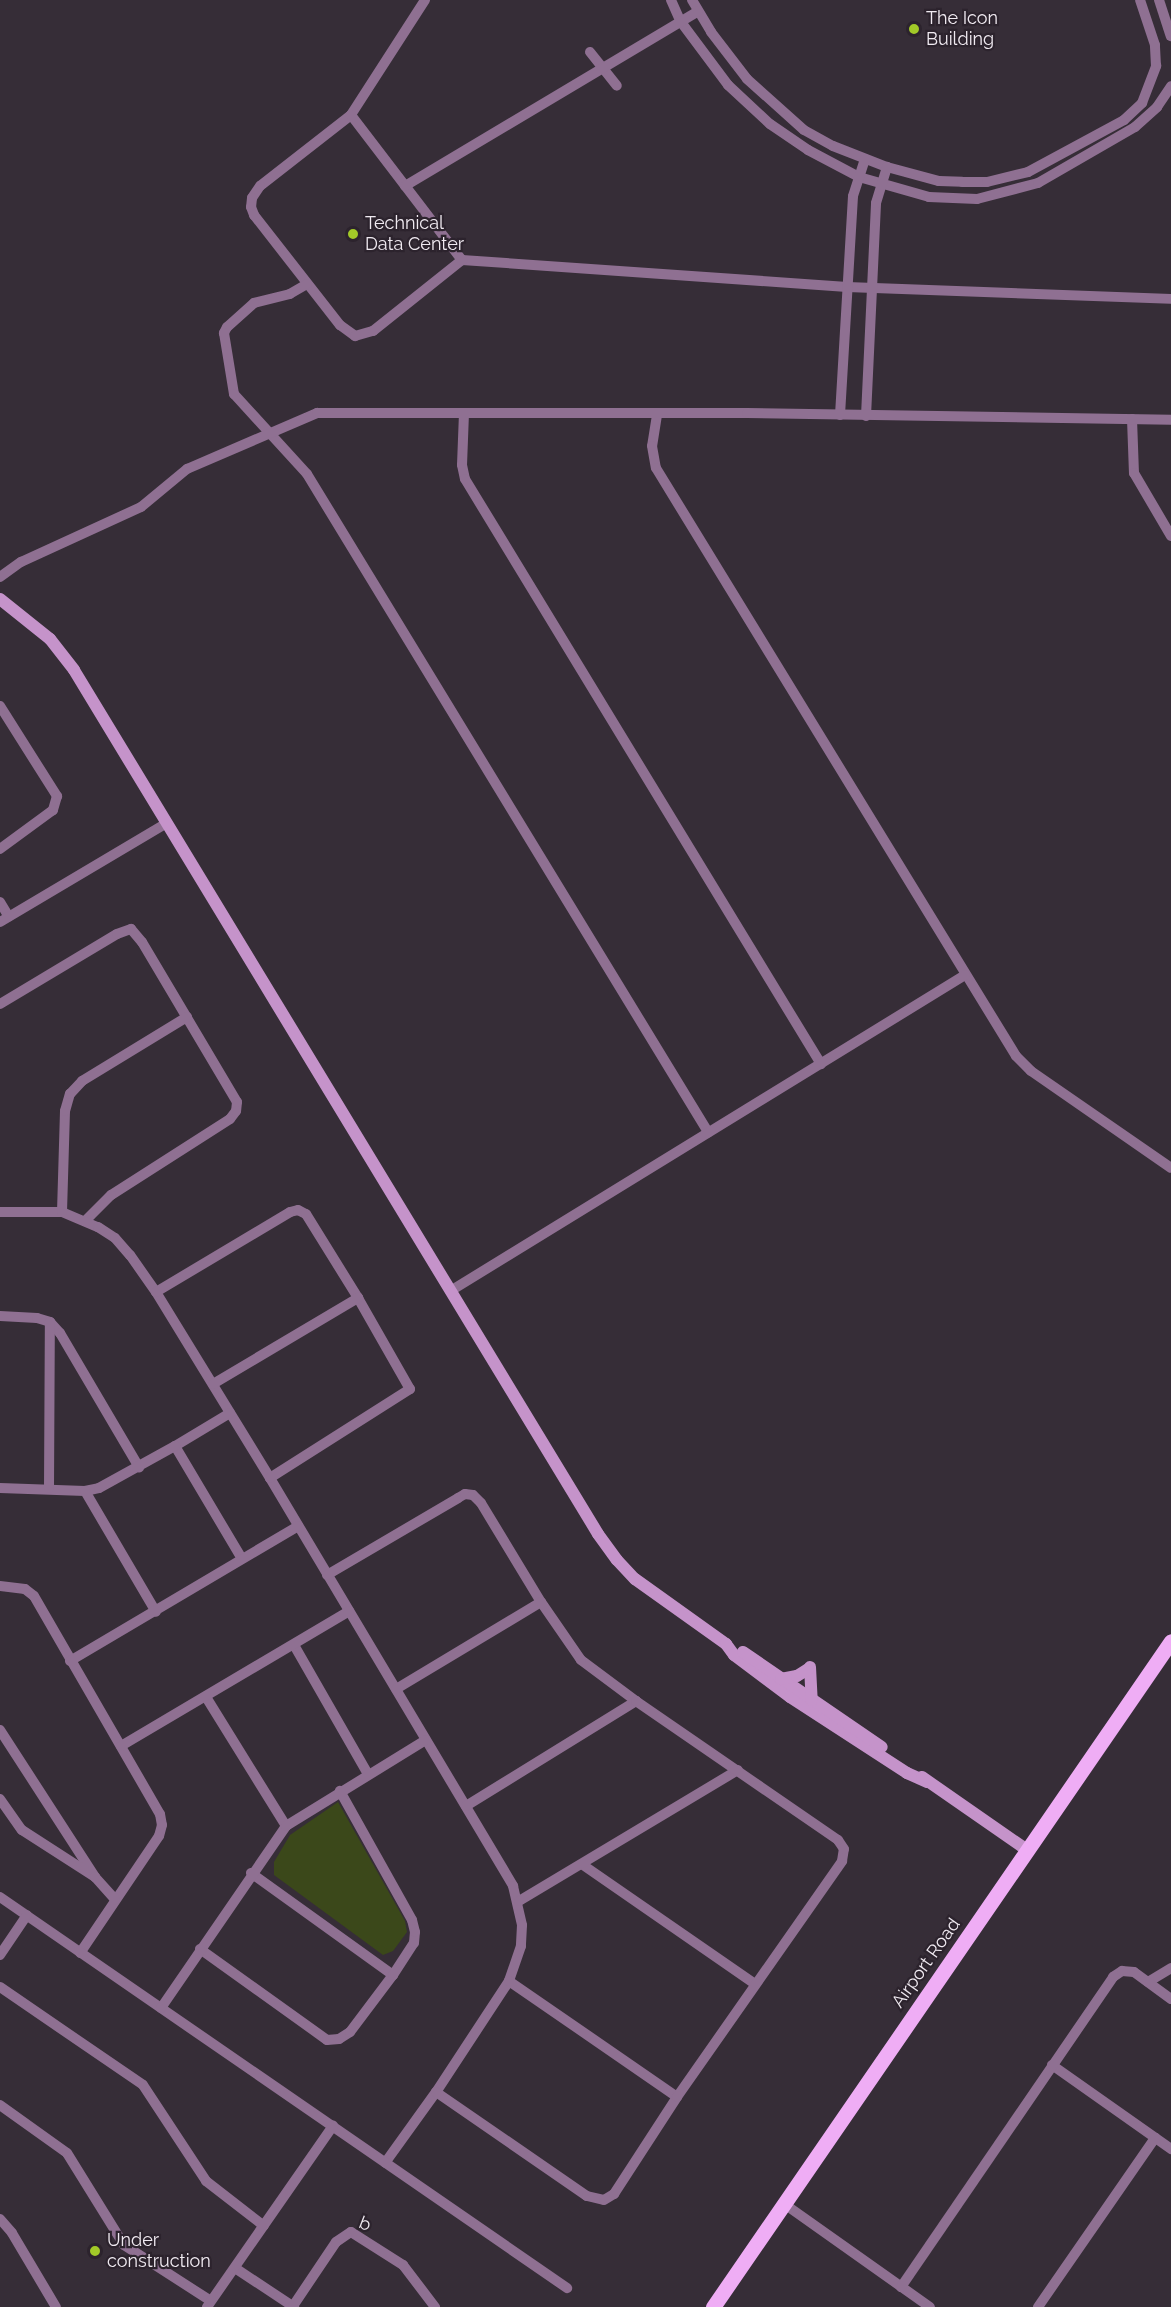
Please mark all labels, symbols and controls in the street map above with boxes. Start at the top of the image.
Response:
place label: The Icon Building [926,8,998,50]
marker: The Icon Building [907,22,921,36]
place label: Technical Data Center [365,213,464,256]
marker: Technical Data Center [346,227,360,241]
street label: Airport Road [887,1914,965,2012]
street label: b [356,2212,374,2236]
place label: Under construction [107,2230,211,2272]
marker: Under construction [88,2244,102,2258]

